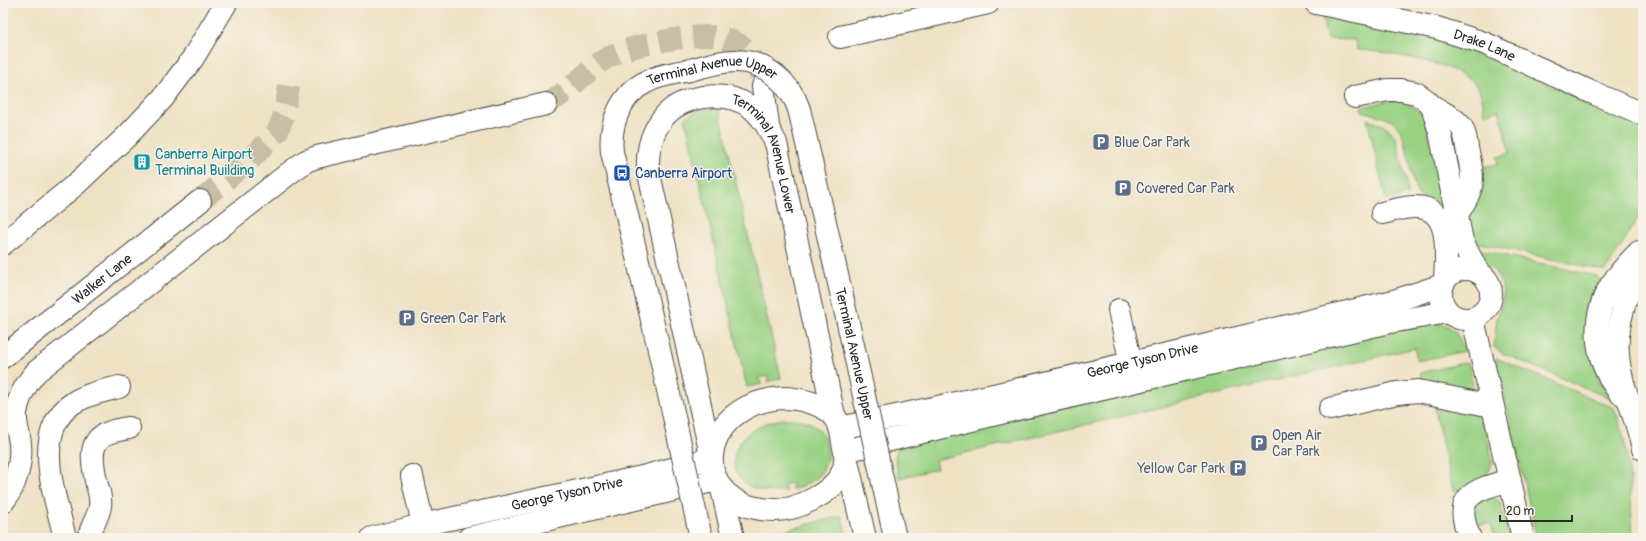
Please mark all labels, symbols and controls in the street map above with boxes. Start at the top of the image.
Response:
street label: Drake Lane [1451,26,1518,65]
street label: Terminal Avenue Upper [644,53,781,89]
street label: Terminal Avenue Lower [729,91,799,216]
parking icon: Blue Car Park [1091,132,1111,152]
place label: Blue Car Park [1114,134,1190,151]
place label: Canberra Airport Terminal Building [155,146,254,179]
building icon: Canberra Airport Terminal Building [132,152,152,172]
bus stop icon: Canberra Airport [612,163,632,183]
place label: Canberra Airport [635,165,733,182]
parking icon: Covered Car Park [1113,178,1133,198]
place label: Covered Car Park [1136,180,1235,197]
street label: Walker Lane [69,250,135,308]
street label: Terminal Avenue Upper [831,286,877,422]
parking icon: Green Car Park [397,308,417,328]
place label: Green Car Park [420,310,506,327]
street label: George Tyson Drive [1085,339,1200,382]
place label: Open Air Car Park [1272,427,1322,460]
parking icon: Open Air Car Park [1249,433,1269,453]
parking icon: Yellow Car Park [1228,458,1248,478]
place label: Yellow Car Park [1136,460,1225,477]
street label: George Tyson Drive [510,473,624,514]
scale bar [1500,497,1572,523]
text: 20 m [1506,504,1535,519]

